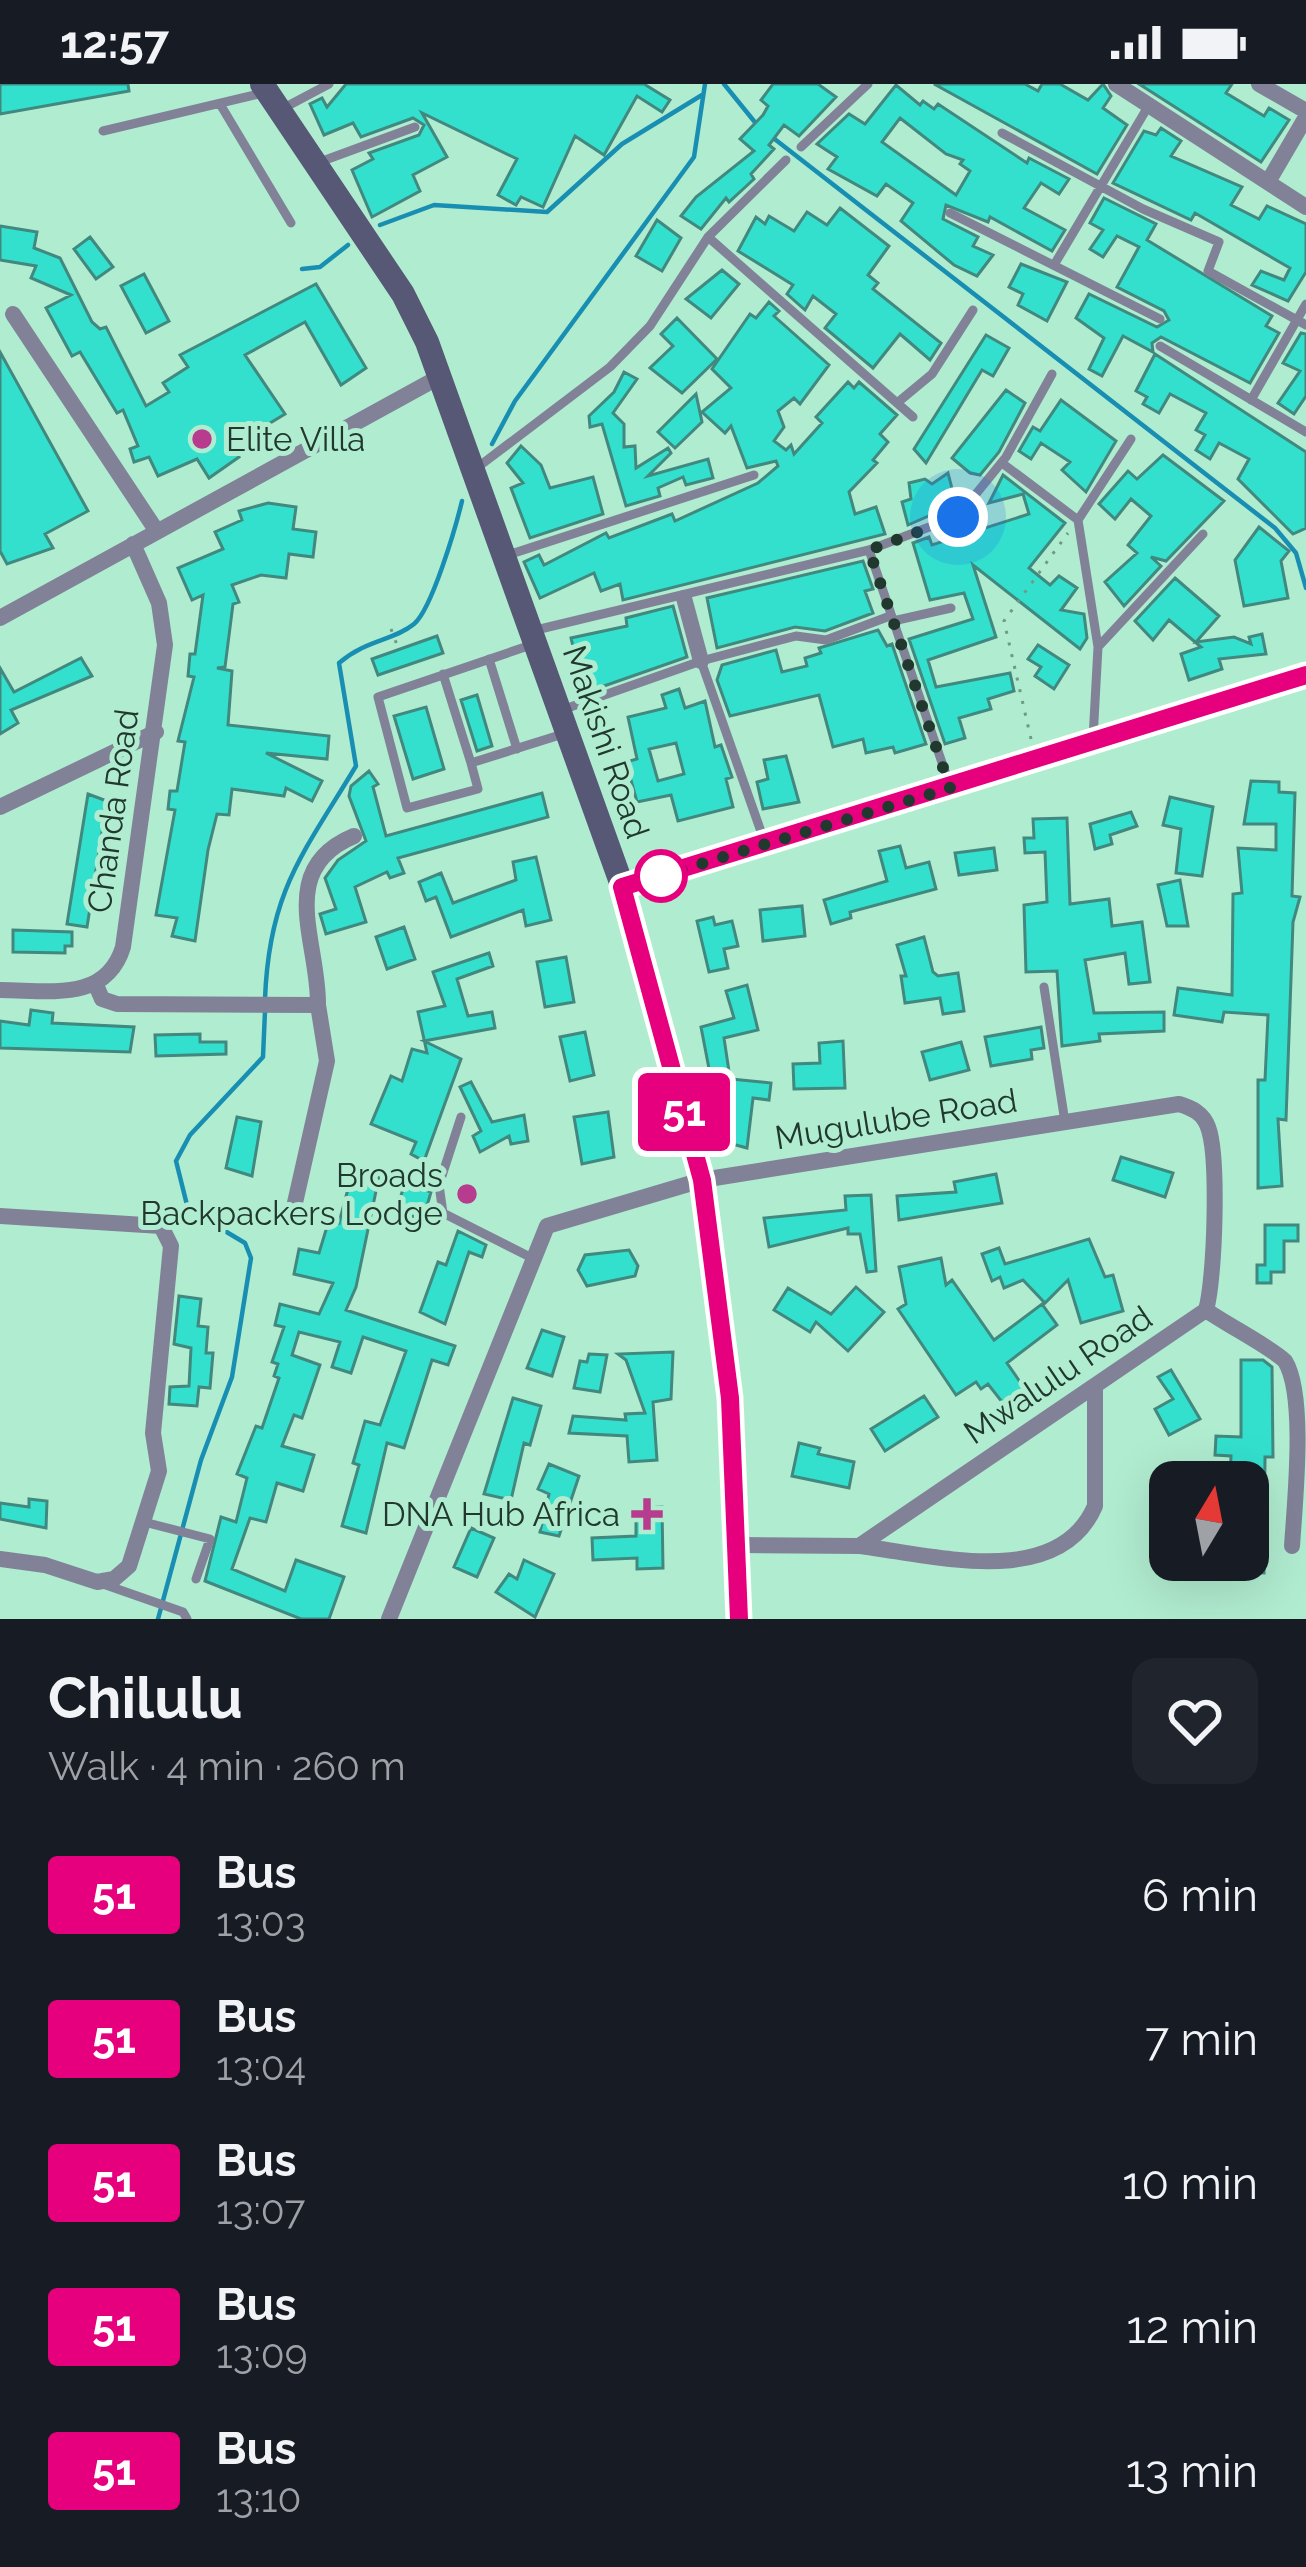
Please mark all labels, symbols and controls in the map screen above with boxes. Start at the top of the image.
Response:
text: 12:57 [60,16,169,69]
place label: Elite Villa [226,420,365,459]
marker: Elite Villa [189,426,215,452]
your location [928,487,988,547]
street label: Makishi Road [555,640,657,844]
street label: Chanda Road [79,707,147,915]
unlabelled marker [636,851,686,901]
line badge: 51 [630,1073,738,1151]
street label: Mugulube Road [772,1081,1020,1157]
text: 51 [662,1087,706,1136]
place label: Broads Backpackers Lodge [140,1156,443,1233]
marker: Broads Backpackers Lodge [454,1181,480,1207]
street label: Mwalulu Road [957,1298,1159,1452]
north arrow [1149,1461,1269,1581]
map controls [1149,1461,1269,1581]
place label: DNA Hub Africa [382,1495,620,1534]
marker: DNA Hub Africa [631,1498,663,1530]
button: heart [1132,1658,1258,1784]
text: Chilulu [48,1664,243,1731]
text: Walk · 4 min · 260 m [48,1743,406,1789]
text: Bus [216,1846,297,1899]
text: 6 min [1142,1869,1258,1922]
text: 51 [92,1870,136,1919]
text: 13:03 [216,1899,306,1945]
text: Bus [216,1990,297,2043]
text: 7 min [1145,2013,1258,2066]
text: 51 [92,2014,136,2063]
text: 13:04 [216,2043,306,2089]
text: Bus [216,2134,297,2187]
text: 10 min [1122,2157,1258,2210]
text: 51 [92,2158,136,2207]
text: 13:07 [216,2187,305,2233]
text: Bus [216,2278,297,2331]
text: 12 min [1126,2301,1258,2354]
text: 51 [92,2302,136,2351]
text: 13:09 [216,2331,308,2377]
text: Bus [216,2422,297,2475]
text: 13 min [1126,2445,1258,2498]
text: 51 [92,2446,136,2495]
text: 13:10 [216,2475,301,2521]

